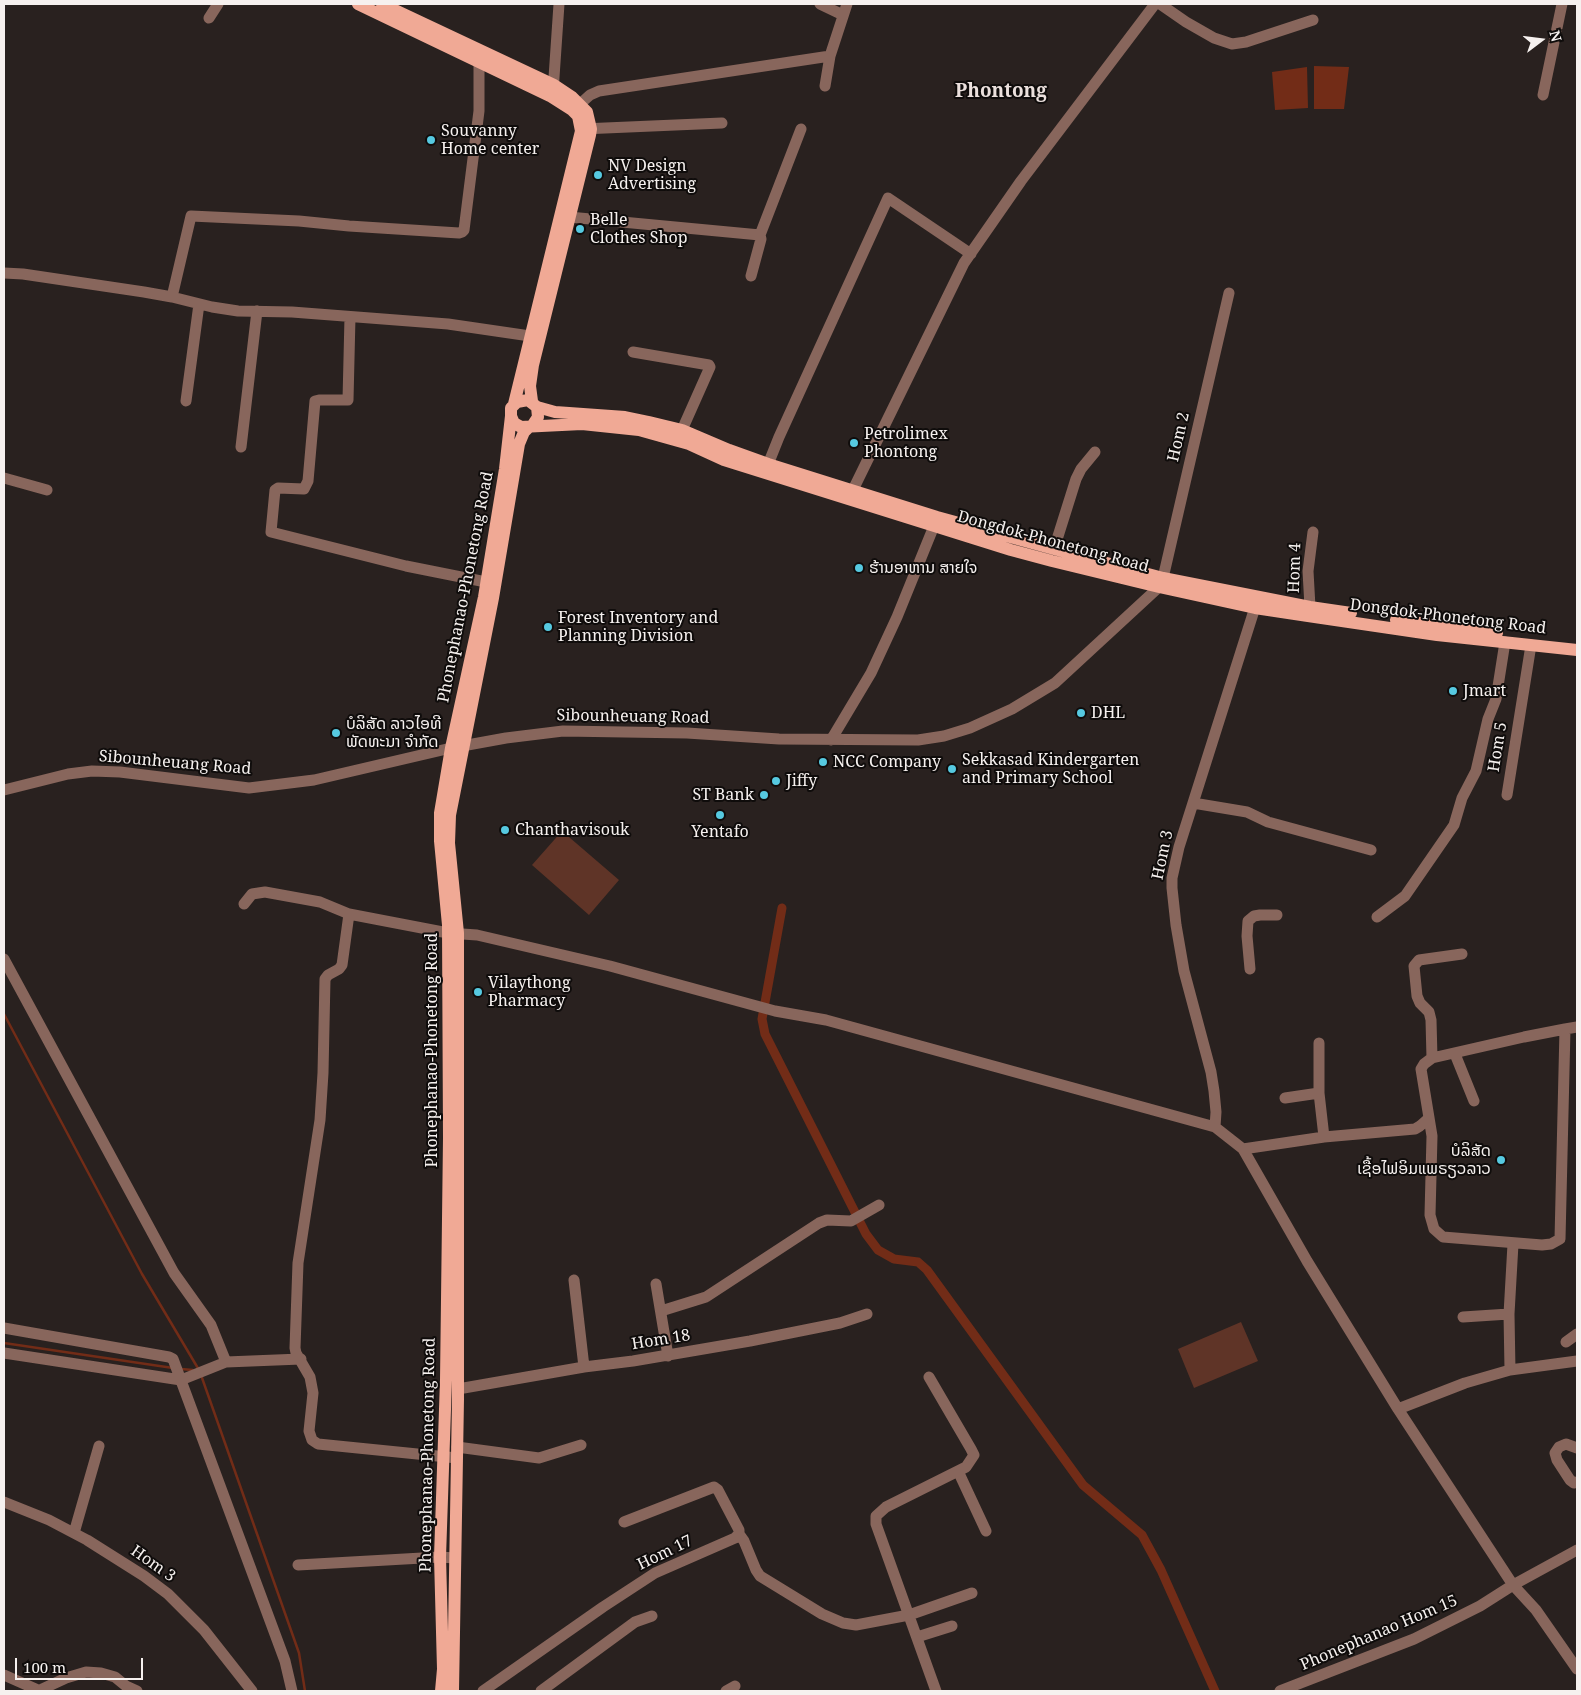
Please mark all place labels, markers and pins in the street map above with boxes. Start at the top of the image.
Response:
place label: Souvanny Home center [441,121,539,159]
marker: Souvanny Home center [425,134,437,146]
place label: NV Design Advertising [608,156,696,194]
marker: NV Design Advertising [592,169,604,181]
place label: Belle Clothes Shop [590,210,688,248]
marker: Belle Clothes Shop [574,223,586,235]
place label: Petrolimex Phontong [864,424,948,462]
marker: Petrolimex Phontong [848,437,860,449]
place label: ຮ້ານອາຫານ ສາຍໃຈ [869,558,977,578]
marker: ຮ້ານອາຫານ ສາຍໃຈ [853,562,865,574]
place label: Forest Inventory and Planning Division [558,608,718,646]
marker: Forest Inventory and Planning Division [542,621,554,633]
place label: Jmart [1463,681,1506,701]
marker: Jmart [1447,685,1459,697]
place label: DHL [1091,703,1125,723]
marker: DHL [1075,707,1087,719]
place label: ບໍລິສັດ ລາວໄອທີ ພັດທະນາ ຈຳກັດ [346,714,442,752]
marker: ບໍລິສັດ ລາວໄອທີ ພັດທະນາ ຈຳກັດ [330,727,342,739]
place label: Sekkasad Kindergarten and Primary School [962,750,1139,788]
place label: NCC Company [833,752,941,772]
marker: NCC Company [817,756,829,768]
marker: Sekkasad Kindergarten and Primary School [946,763,958,775]
place label: Jiffy [786,771,817,791]
marker: Jiffy [770,775,782,787]
place label: ST Bank [692,785,754,805]
marker: ST Bank [758,789,770,801]
marker: Yentafo [714,809,726,821]
place label: Chanthavisouk [515,820,629,840]
place label: Yentafo [691,822,749,842]
marker: Chanthavisouk [499,824,511,836]
place label: Vilaythong Pharmacy [488,973,571,1011]
marker: Vilaythong Pharmacy [472,986,484,998]
place label: ບໍລິສັດ ເຊື້ອໄຟອິມແພຣຽວລາວ [1357,1141,1491,1179]
marker: ບໍລິສັດ ເຊື້ອໄຟອິມແພຣຽວລາວ [1495,1154,1507,1166]

